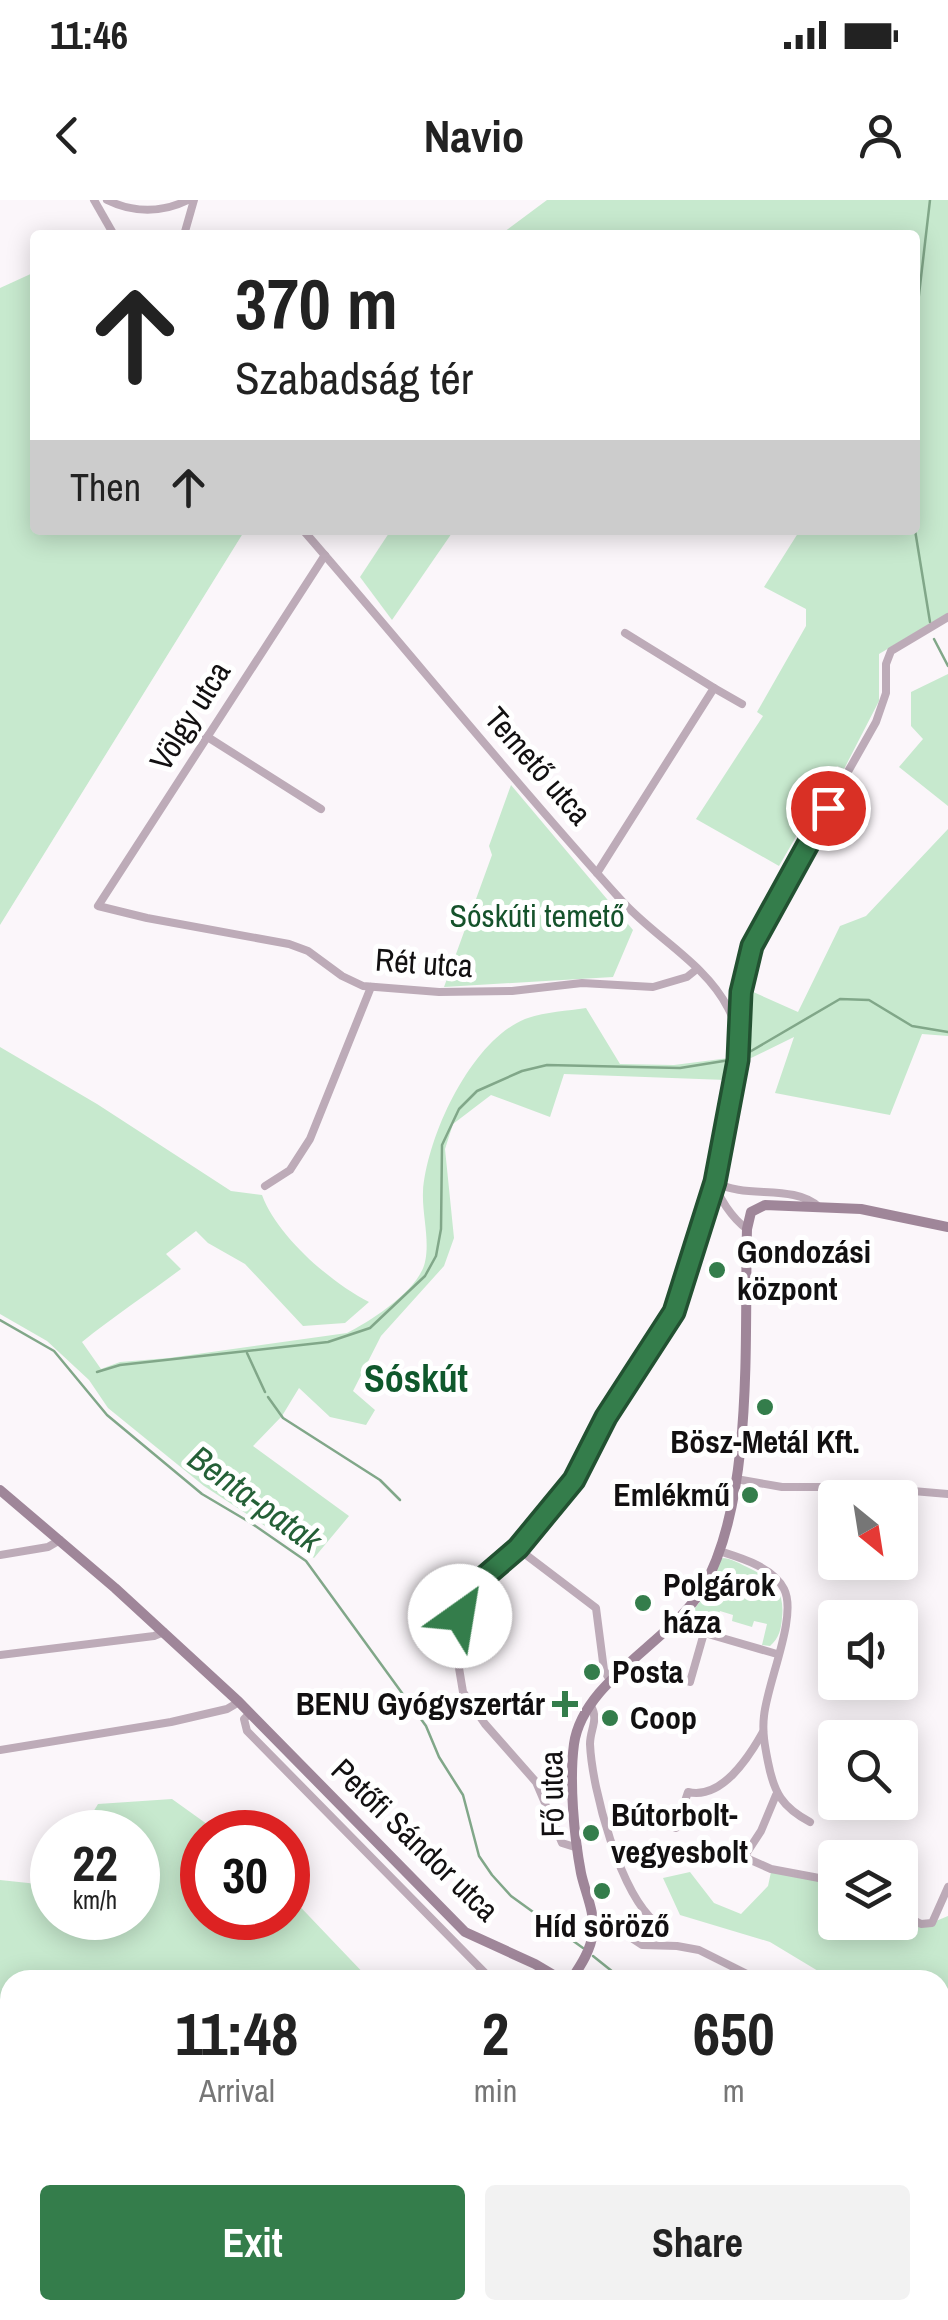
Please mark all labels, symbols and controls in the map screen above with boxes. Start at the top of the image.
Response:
text: 11:46 [50,10,128,61]
text: Navio [424,105,524,166]
icon: back [40,108,95,163]
icon: person [853,108,908,163]
text: 370 m [235,257,398,351]
icon: ahead [70,270,200,400]
text: Szabadság tér [235,347,473,408]
icon: ahead [161,460,216,515]
text: Then [70,462,141,513]
street label: Völgy utca [139,653,240,778]
street label: Temető utca [475,698,602,834]
pin [786,766,871,851]
icon: arrive [801,781,856,836]
park label: Sóskúti temető [449,894,625,937]
street label: Rét utca [374,938,475,987]
place label: Gondozási központ [737,1230,871,1310]
marker: Gondozási központ [706,1259,728,1281]
district label: Sóskút [364,1353,468,1404]
marker: Bösz-Metál Kft. [754,1396,776,1418]
place label: Bösz-Metál Kft. [670,1420,860,1463]
water label: Benta-patak [179,1434,333,1564]
place label: Emlékmű [613,1473,730,1516]
north arrow [818,1480,918,1580]
map controls [818,1480,918,1940]
marker: Emlékmű [739,1484,761,1506]
place label: Polgárok háza [663,1563,776,1643]
position arrow [408,1564,512,1668]
marker: Polgárok háza [632,1592,654,1614]
button: sound [818,1600,918,1700]
place label: Posta [612,1650,684,1693]
marker: Posta [581,1661,603,1683]
place label: BENU Gyógyszertár [296,1682,546,1725]
marker: BENU Gyógyszertár [554,1693,576,1715]
place label: Coop [630,1696,697,1739]
marker: Coop [599,1707,621,1729]
button: search [818,1720,918,1820]
street label: Petőfi Sándor utca [322,1749,509,1931]
street label: Fő utca [529,1750,574,1838]
place label: Bútorbolt- vegyesbolt [611,1793,748,1873]
speed limit sign: 30 [180,1810,310,1940]
marker: Bútorbolt- vegyesbolt [580,1822,602,1844]
text: 22 [72,1829,118,1897]
button: layers [818,1840,918,1940]
marker: Híd söröző [591,1880,613,1902]
text: km/h [73,1883,117,1917]
place label: Híd söröző [534,1904,670,1947]
text: 11:48 [175,1993,298,2074]
text: 2 [482,1993,509,2074]
text: 650 [693,1993,775,2074]
text: Arrival [199,2069,275,2112]
text: min [474,2069,517,2112]
text: m [723,2069,745,2112]
button: Exit [40,2185,465,2300]
button: Share [485,2185,910,2300]

